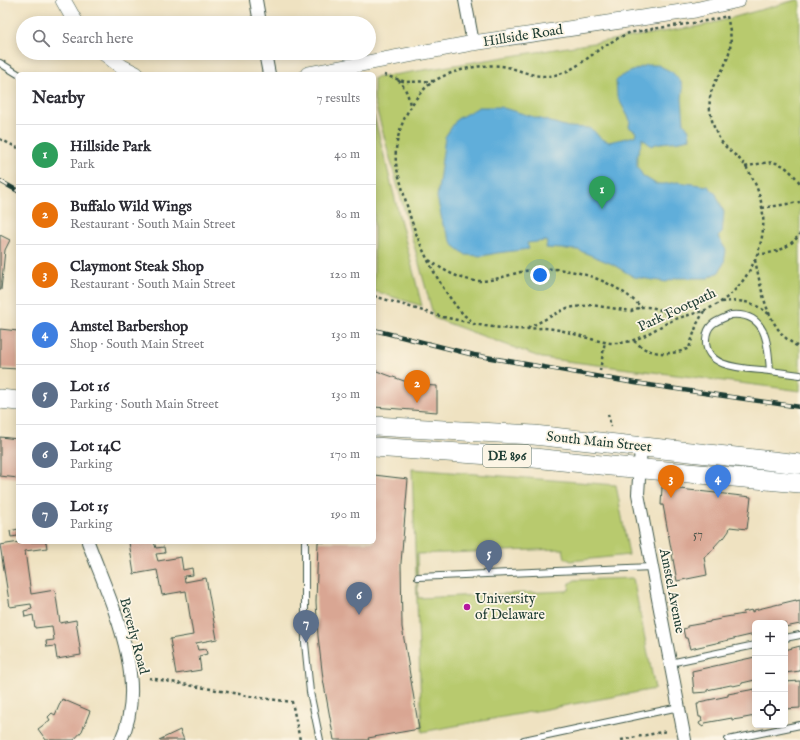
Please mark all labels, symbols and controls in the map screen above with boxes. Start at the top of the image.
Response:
search box [16,16,376,60]
street label: Hillside Road [482,21,565,51]
icon: search [30,27,52,49]
text: Search here [62,29,133,48]
text: Nearby [32,88,85,109]
text: 7 results [316,90,360,107]
text: Hillside Park [70,137,151,156]
text: 1 [43,146,47,163]
text: 40 m [334,146,360,163]
text: Park [70,156,95,173]
pin: 1 [589,176,615,209]
text: Buffalo Wild Wings [70,197,192,216]
text: 2 [42,206,48,223]
text: 80 m [336,206,360,223]
text: Restaurant · South Main Street [70,216,235,233]
text: Claymont Steak Shop [70,257,204,276]
your location [530,265,550,285]
text: 3 [43,266,47,283]
text: 120 m [330,266,360,283]
text: Restaurant · South Main Street [70,276,235,293]
street label: Park Footpath [635,284,719,336]
text: Amstel Barbershop [70,317,188,336]
text: 4 [42,326,48,343]
text: 130 m [331,326,360,343]
text: Shop · South Main Street [70,336,204,353]
pin: 2 [404,370,430,403]
text: Lot 16 [70,377,109,396]
text: 5 [43,386,47,403]
text: 130 m [331,386,360,403]
text: Parking · South Main Street [70,396,219,413]
street label: South Main Street [546,428,653,456]
text: Lot 14C [70,437,121,456]
road number: DE 896 [483,445,531,467]
text: 6 [42,446,48,463]
text: 170 m [330,446,360,463]
text: Parking [70,456,112,473]
pin: 3 [658,465,684,498]
pin: 4 [705,465,731,498]
text: Lot 15 [70,497,108,516]
text: 7 [42,506,48,523]
text: 190 m [330,506,360,523]
text: Parking [70,516,112,533]
house number: 57 [693,527,703,542]
pin: 5 [476,540,502,573]
street label: Amstel Avenue [655,546,689,636]
pin: 6 [346,582,372,615]
place label: University of Delaware [475,590,545,624]
street label: Beverly Road [115,596,153,677]
marker: University of Delaware [462,602,472,612]
pin: 7 [293,610,319,643]
map controls [752,620,788,728]
button: + [752,620,788,656]
button: − [752,656,788,692]
button: locate [752,692,788,728]

